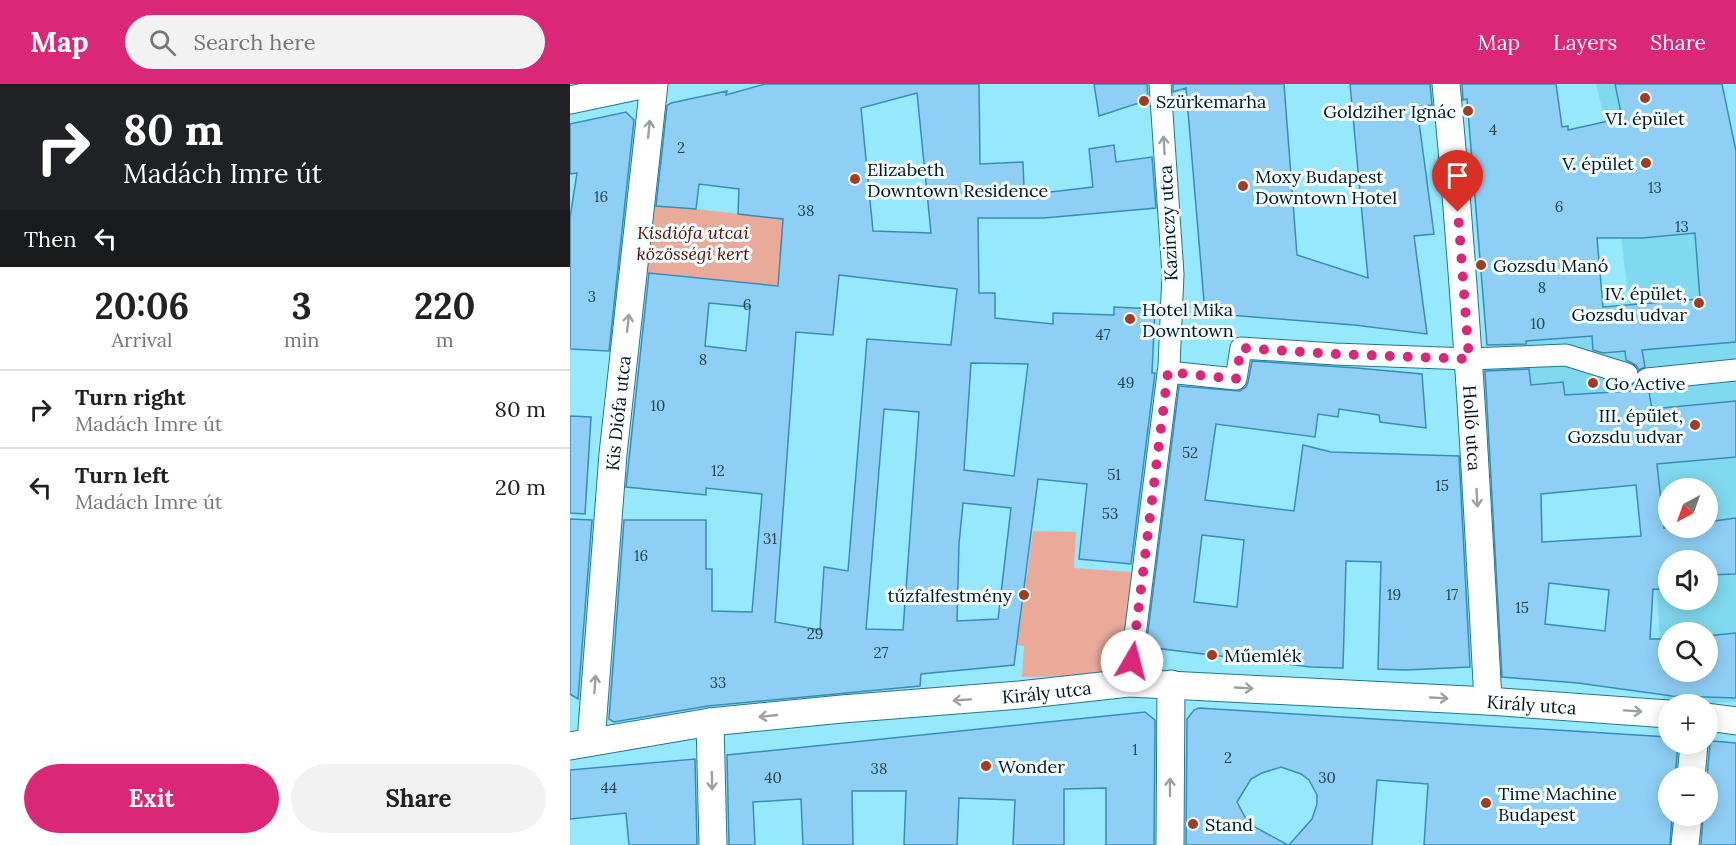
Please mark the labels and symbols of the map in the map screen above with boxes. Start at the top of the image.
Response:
place label: Szürkemarha [1156,90,1266,113]
marker: VI. épület [1638,91,1652,105]
marker: Szürkemarha [1137,94,1151,108]
place label: Goldziher Ignác [1323,100,1456,123]
marker: Goldziher Ignác [1461,104,1475,118]
place label: VI. épület [1604,107,1685,130]
one-way arrow [644,119,655,139]
house number: 4 [1489,120,1497,139]
one-way arrow [1158,135,1169,155]
house number: 2 [677,138,685,157]
pin [1432,150,1483,212]
place label: V. épület [1561,152,1634,175]
marker: V. épület [1639,156,1653,170]
place label: Elizabeth Downtown Residence [867,158,1049,202]
street label: Kazinczy utca [1153,164,1183,282]
place label: Moxy Budapest Downtown Hotel [1255,165,1397,209]
marker: Elizabeth Downtown Residence [848,172,862,186]
house number: 13 [1648,178,1662,197]
marker: Moxy Budapest Downtown Hotel [1236,179,1250,193]
house number: 16 [594,187,608,206]
house number: 6 [1555,197,1563,216]
house number: 38 [798,201,814,220]
house number: 13 [1675,217,1689,236]
park label: Kisdiófa utcai közösségi kert [636,221,750,265]
place label: Gozsdu Manó [1493,254,1608,277]
marker: Gozsdu Manó [1474,258,1488,272]
house number: 8 [1538,278,1546,297]
place label: IV. épület, Gozsdu udvar [1572,282,1687,326]
house number: 3 [588,287,596,306]
house number: 6 [743,295,751,314]
marker: IV. épület, Gozsdu udvar [1692,296,1706,310]
place label: Hotel Mika Downtown [1142,298,1234,342]
marker: Hotel Mika Downtown [1123,312,1137,326]
one-way arrow [622,313,633,333]
house number: 10 [1531,314,1545,333]
house number: 47 [1095,325,1111,344]
house number: 8 [699,350,707,369]
street label: Kis Diófa utca [600,354,635,472]
place label: Go Active [1605,372,1686,395]
house number: 49 [1118,373,1134,392]
marker: Go Active [1586,376,1600,390]
street label: Holló utca [1458,384,1487,471]
house number: 10 [651,396,665,415]
place label: III. épület, Gozsdu udvar [1568,404,1683,448]
marker: III. épület, Gozsdu udvar [1688,418,1702,432]
house number: 52 [1182,443,1198,462]
house number: 12 [711,461,725,480]
house number: 51 [1107,465,1121,484]
house number: 15 [1435,476,1449,495]
north arrow [1658,478,1718,538]
one-way arrow [1471,488,1482,508]
house number: 53 [1102,504,1118,523]
house number: 31 [763,529,777,548]
house number: 16 [634,546,648,565]
place label: tűzfalfestmény [888,584,1012,607]
house number: 19 [1387,585,1401,604]
house number: 17 [1446,585,1458,604]
marker: tűzfalfestmény [1017,588,1031,602]
house number: 15 [1515,598,1529,617]
house number: 29 [807,624,823,643]
position arrow [1100,629,1164,693]
house number: 27 [874,643,889,662]
place label: Műemlék [1224,644,1302,667]
marker: Műemlék [1205,648,1219,662]
house number: 33 [710,673,726,692]
one-way arrow [590,675,601,695]
street label: Király utca [1001,676,1093,708]
one-way arrow [1234,683,1254,694]
street label: Király utca [1486,689,1577,719]
one-way arrow [1428,693,1448,704]
one-way arrow [953,695,973,706]
one-way arrow [1623,706,1643,717]
one-way arrow [758,711,778,722]
house number: 1 [1132,740,1138,759]
house number: 2 [1224,748,1232,767]
place label: Wonder [998,755,1065,778]
house number: 38 [871,759,887,778]
marker: Wonder [979,759,993,773]
house number: 40 [764,768,782,787]
house number: 30 [1318,768,1336,787]
one-way arrow [706,770,717,790]
one-way arrow [1164,777,1176,797]
house number: 44 [601,778,617,797]
place label: Time Machine Budapest [1498,782,1617,826]
marker: Time Machine Budapest [1479,796,1493,810]
place label: Stand [1205,813,1253,836]
marker: Stand [1186,817,1200,831]

